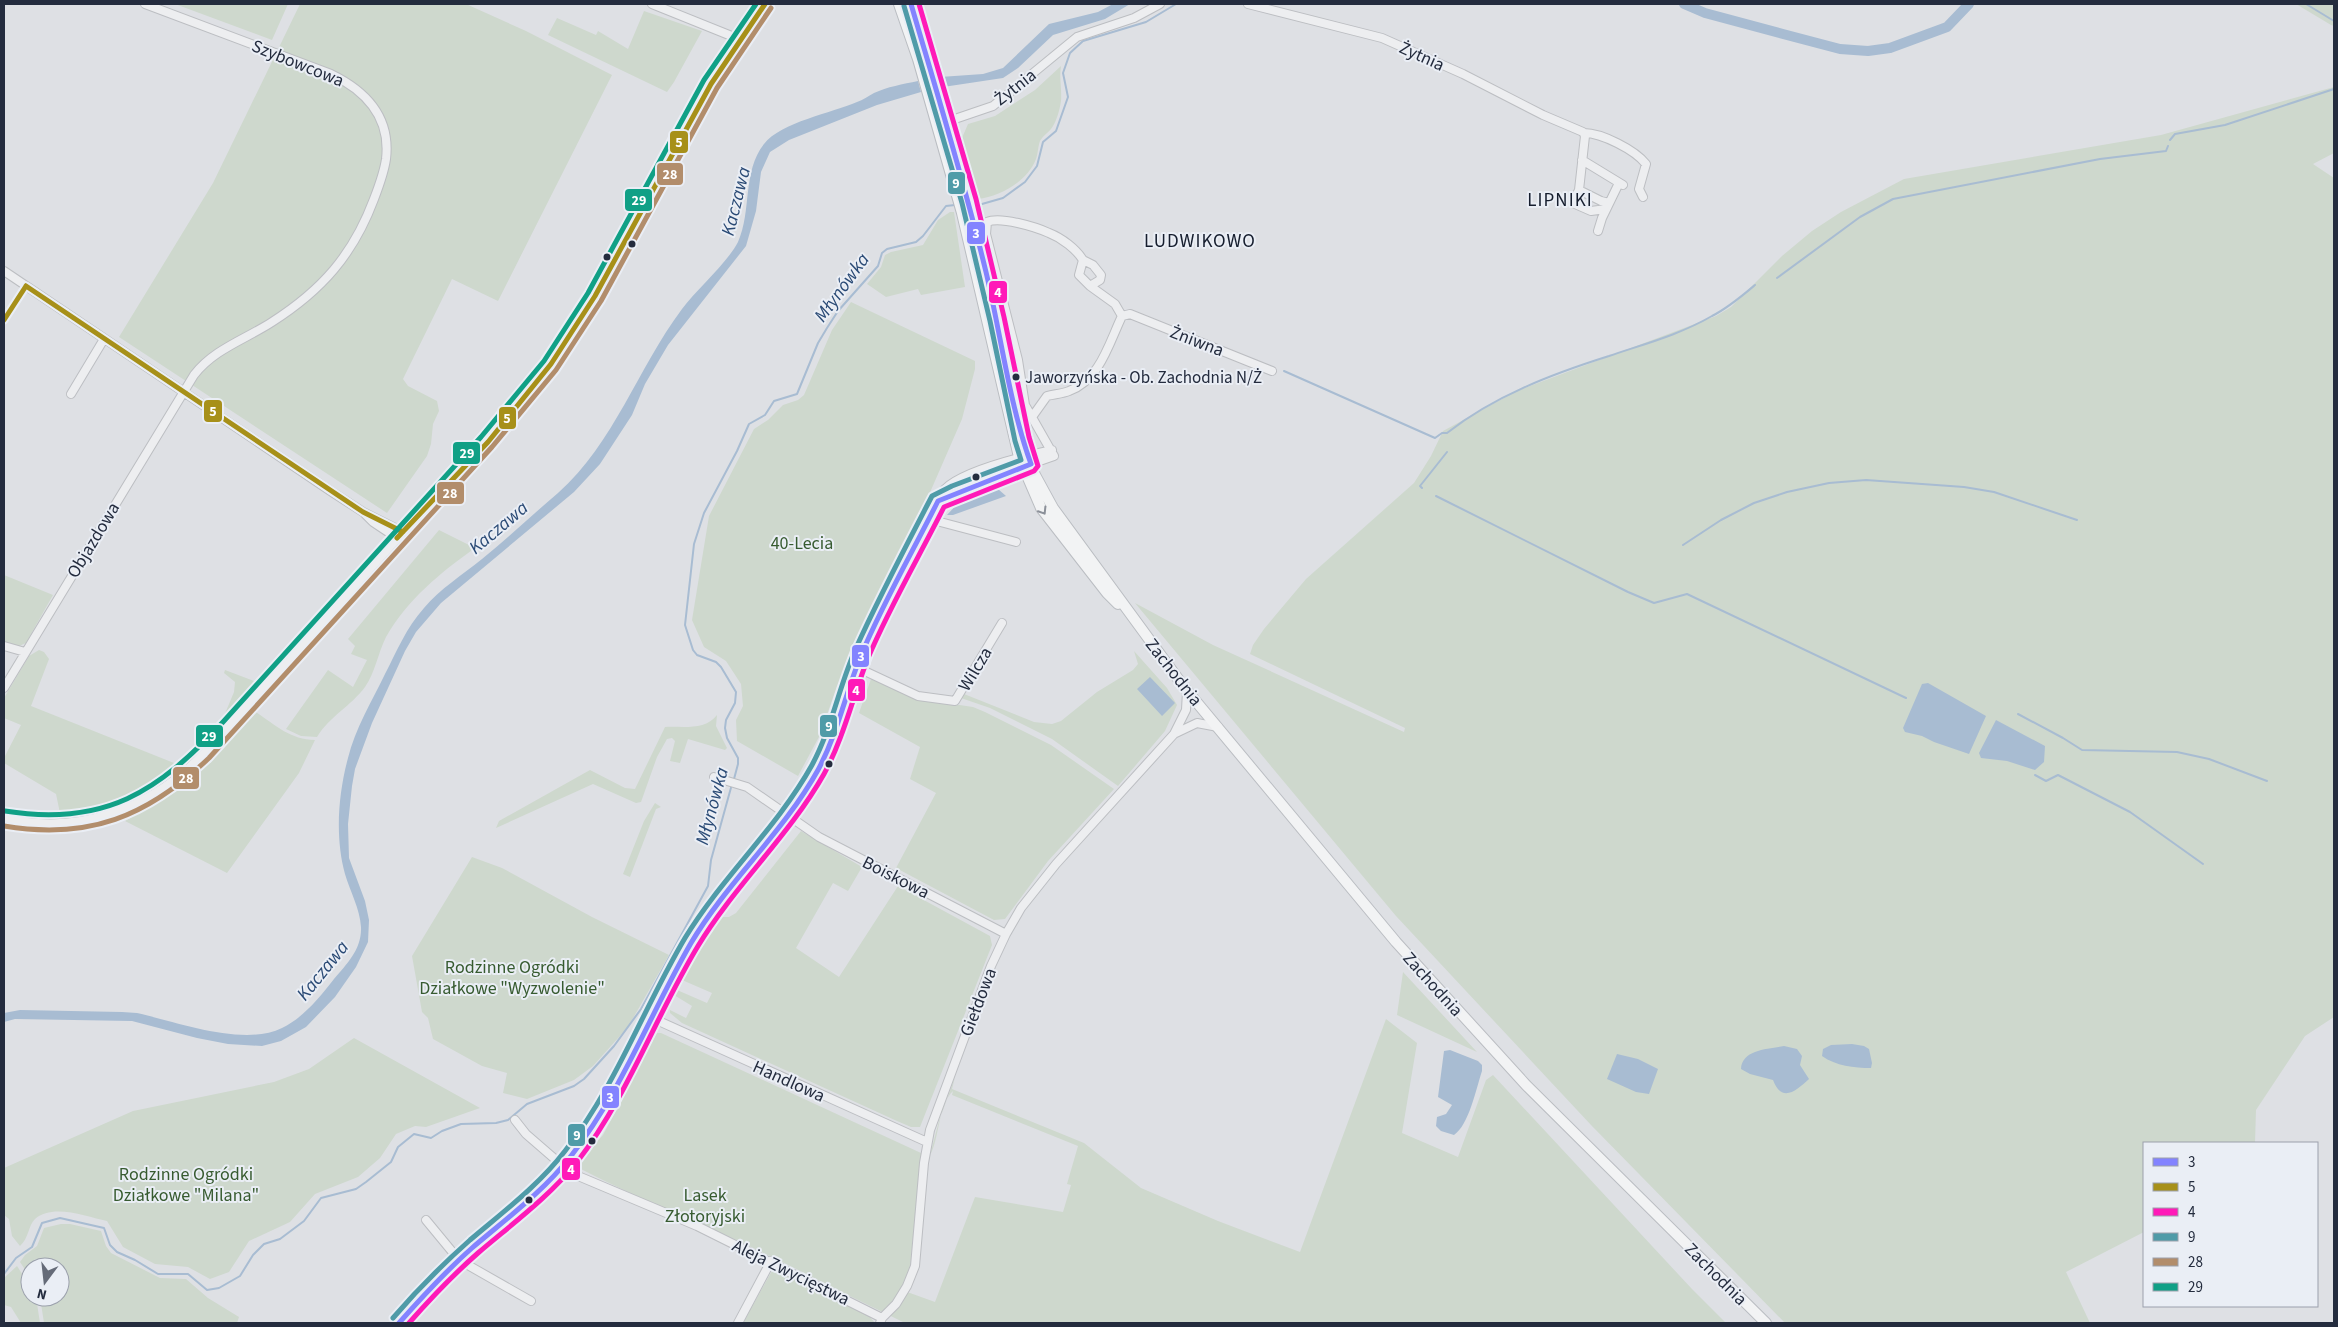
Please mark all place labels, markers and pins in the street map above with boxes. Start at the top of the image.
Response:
unlabelled marker [627,239,637,249]
unlabelled marker [602,252,612,262]
place label: Jaworzyńska - Ob. Zachodnia N/Ż [1025,366,1262,390]
marker: Jaworzyńska - Ob. Zachodnia N/Ż [1011,372,1021,382]
unlabelled marker [971,472,981,482]
unlabelled marker [824,759,834,769]
unlabelled marker [587,1136,597,1146]
unlabelled marker [524,1195,534,1205]

